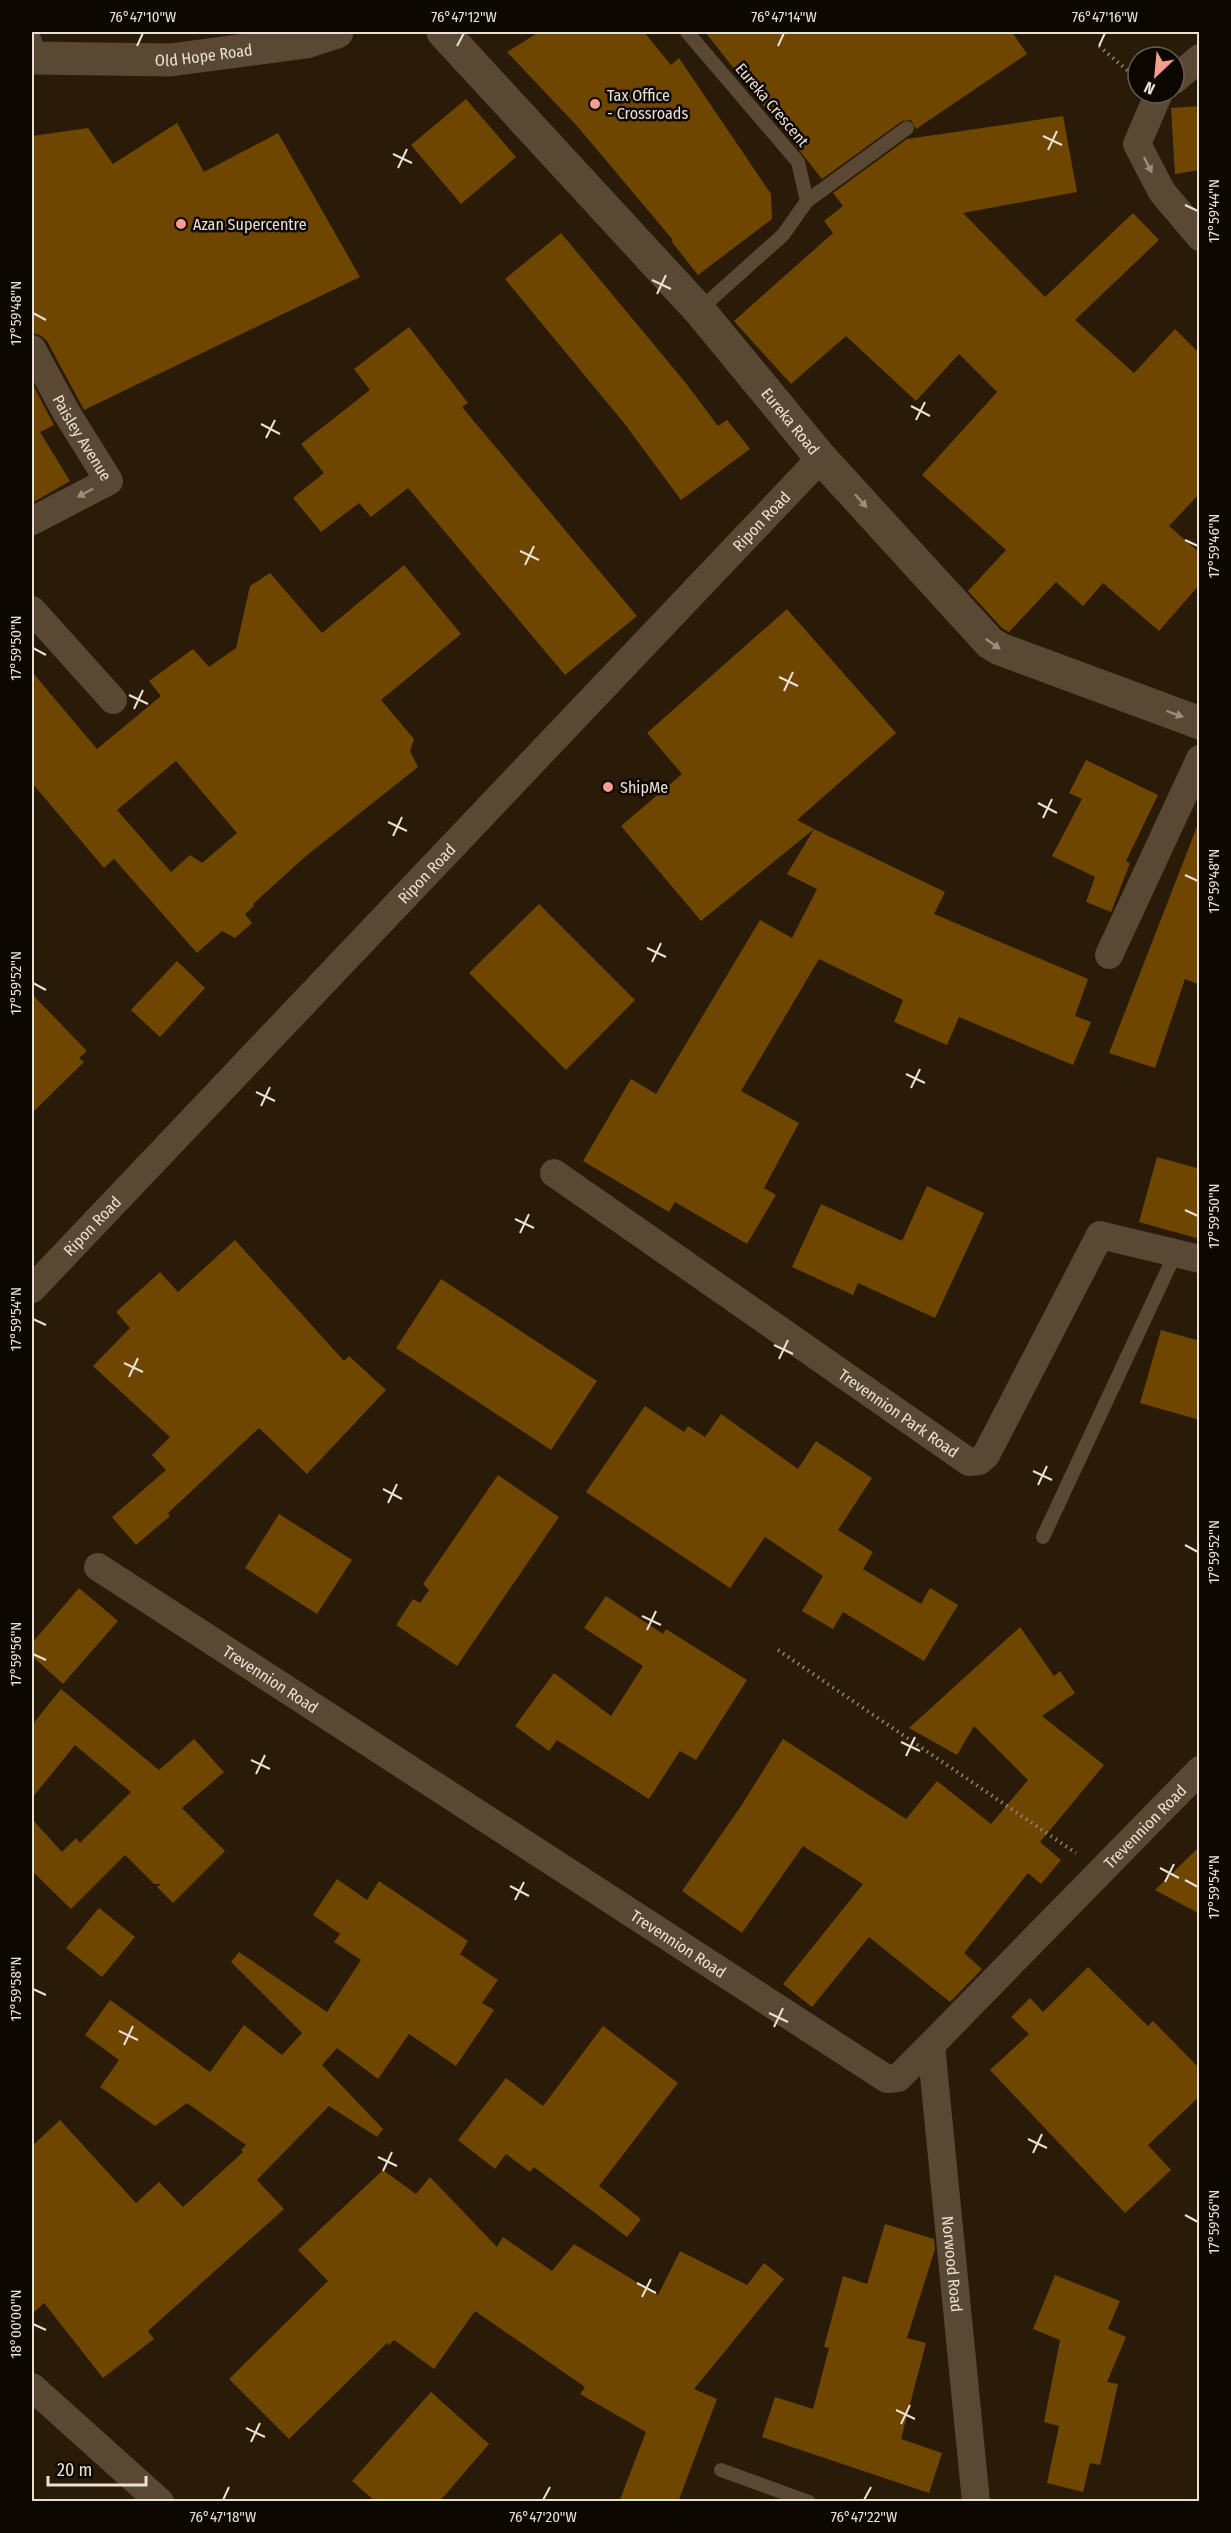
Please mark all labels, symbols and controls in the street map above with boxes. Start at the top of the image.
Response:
text: 76°47'10"W [110,8,176,26]
text: 76°47'12"W [431,8,497,26]
text: 76°47'14"W [751,8,817,26]
text: 76°47'16"W [1072,8,1138,26]
street label: Old Hope Road [155,40,254,70]
north arrow [1126,45,1186,105]
street label: Eureka Crescent [731,59,813,151]
text: N [1141,77,1158,99]
place label: Tax Office - Crossroads [607,86,688,123]
marker: Tax Office - Crossroads [588,97,602,111]
one-way arrow [1143,157,1153,174]
text: 17°59'44"N [1205,179,1223,243]
place label: Azan Supercentre [193,215,307,234]
marker: Azan Supercentre [174,217,188,231]
text: 17°59'48"N [7,281,25,345]
street label: Eureka Road [758,384,824,458]
street label: Paisley Avenue [49,391,116,484]
street label: Ripon Road [728,487,794,555]
one-way arrow [76,488,93,498]
one-way arrow [853,494,867,508]
text: 17°59'46"N [1205,514,1223,578]
text: 17°59'50"N [7,615,25,681]
one-way arrow [985,638,1001,650]
one-way arrow [1166,710,1184,720]
place label: ShipMe [620,778,668,797]
marker: ShipMe [601,780,615,794]
street label: Ripon Road [394,840,459,907]
text: 17°59'48"N [1205,849,1223,913]
text: 17°59'52"N [7,951,25,1015]
text: 17°59'50"N [1205,1183,1223,1249]
street label: Ripon Road [59,1192,125,1260]
text: 17°59'54"N [7,1287,25,1351]
street label: Trevennion Park Road [835,1365,962,1461]
text: 17°59'52"N [1205,1520,1223,1584]
text: 17°59'56"N [7,1622,25,1686]
street label: Trevennion Road [220,1641,322,1717]
street label: Trevennion Road [1100,1781,1190,1872]
text: 17°59'54"N [1205,1855,1223,1919]
street label: Trevennion Road [627,1906,730,1981]
text: 17°59'58"N [7,1956,25,2022]
text: 17°59'56"N [1205,2190,1223,2254]
street label: Norwood Road [938,2215,967,2313]
text: 18°00'00"N [7,2289,25,2359]
scale bar [48,2449,146,2487]
text: 20 m [57,2459,92,2481]
text: 76°47'18"W [190,2508,256,2526]
text: 76°47'20"W [509,2508,577,2526]
text: 76°47'22"W [831,2508,897,2526]

